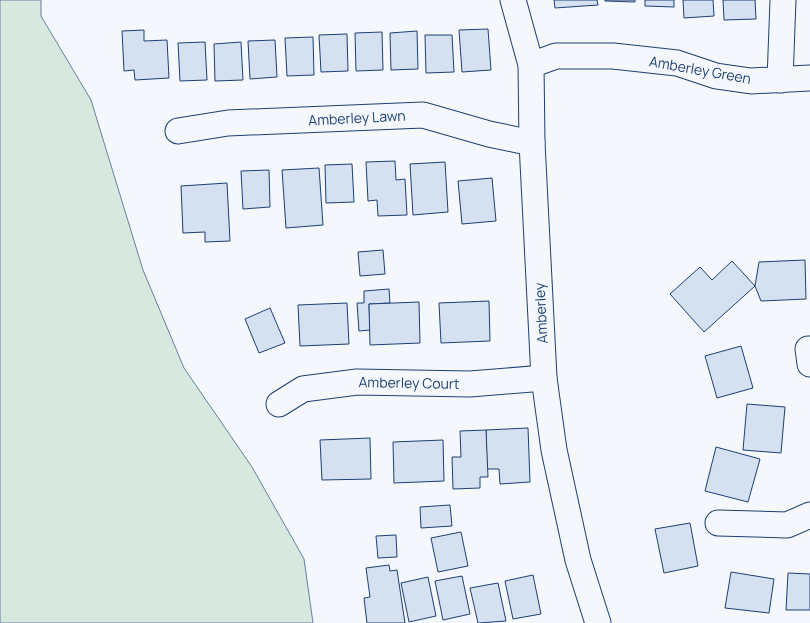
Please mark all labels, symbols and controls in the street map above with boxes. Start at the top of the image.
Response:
street label: Amberley Green [648,51,752,88]
street label: Amberley Lawn [308,105,406,130]
street label: Amberley [529,281,552,344]
street label: Amberley Court [358,372,460,393]

